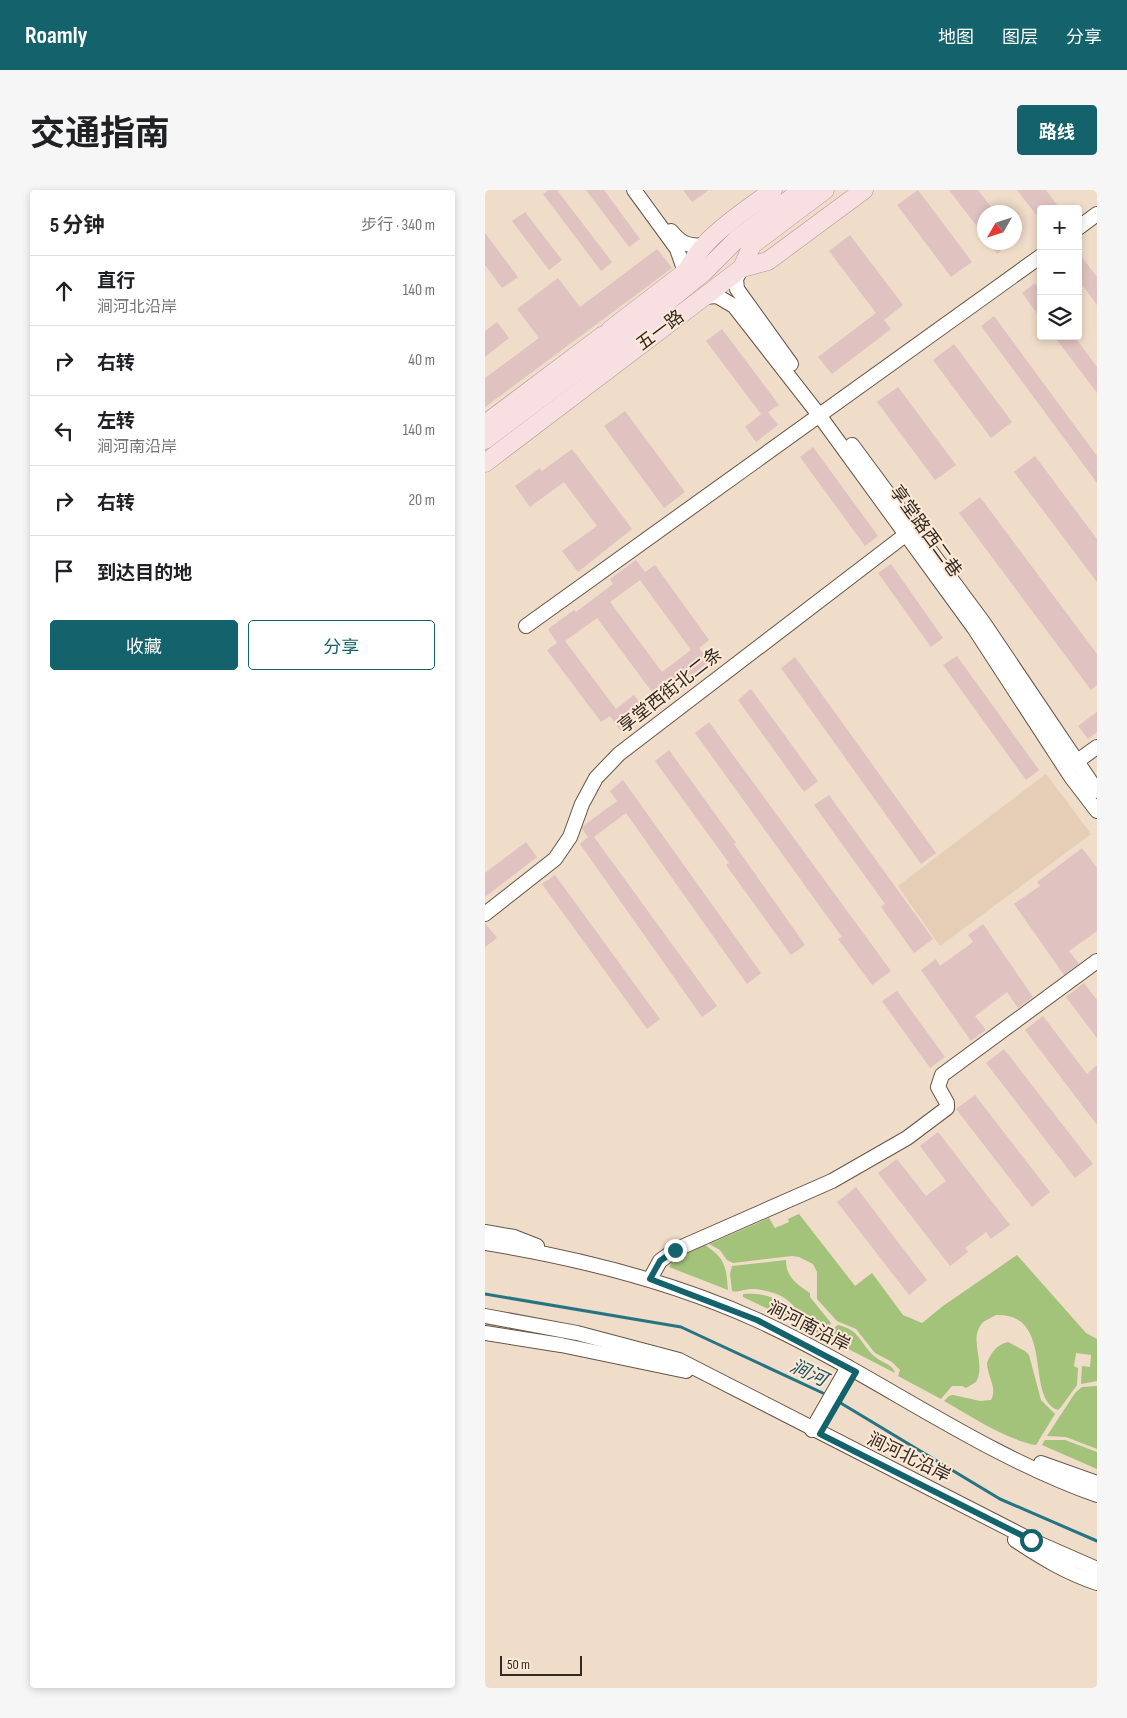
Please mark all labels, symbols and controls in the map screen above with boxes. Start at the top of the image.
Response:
text: Roamly [25,21,88,50]
text: 地图 [938,27,974,48]
text: 图层 [1002,27,1038,48]
text: 分享 [1066,27,1102,48]
button: 路线 [1017,105,1097,155]
text: 交通指南 [30,113,170,156]
north arrow [977,205,1022,250]
map controls [1037,205,1082,340]
button: + [1037,205,1082,250]
text: 5 分钟 [50,213,105,238]
text: 步行 · 340 m [361,216,435,235]
button: − [1037,250,1082,295]
text: 直行 [97,270,135,293]
icon: ahead [50,277,78,305]
text: 140 m [403,281,435,300]
button: layers [1037,295,1082,340]
text: 涧河北沿岸 [97,298,177,317]
street label: 五一路 [632,306,688,355]
icon: right [50,347,78,375]
text: 40 m [408,351,435,370]
text: 右转 [97,352,135,375]
text: 左转 [97,410,135,433]
icon: left [50,417,78,445]
text: 140 m [403,421,435,440]
text: 涧河南沿岸 [97,438,177,457]
street label: 享堂路西二巷 [885,481,966,581]
icon: right [50,487,78,515]
text: 20 m [408,491,435,510]
text: 右转 [97,492,135,515]
icon: arrive [50,557,78,585]
text: 到达目的地 [97,562,192,585]
button: 收藏 [50,620,238,670]
button: 分享 [248,620,435,670]
street label: 享堂西街北二条 [614,643,726,737]
route end [664,1239,687,1262]
street label: 涧河南沿岸 [764,1297,854,1356]
water label: 涧河 [786,1355,834,1393]
street label: 涧河北沿岸 [864,1428,954,1487]
route start [1020,1529,1043,1552]
scale bar [500,1653,583,1676]
text: 50 m [507,1656,530,1673]

